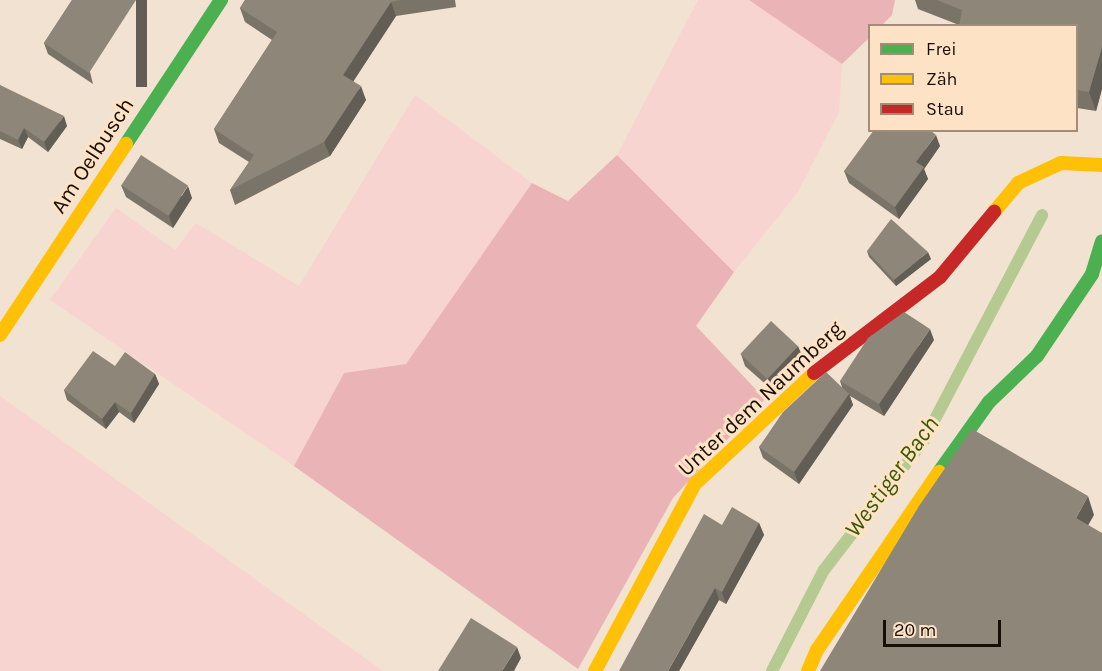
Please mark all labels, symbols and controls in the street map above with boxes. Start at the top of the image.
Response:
legend [868,24,1078,132]
text: Frei [926,38,957,60]
text: Zäh [926,68,957,90]
street label: Am Oelbusch [46,93,140,219]
text: Stau [926,98,964,120]
street label: Unter dem Naumberg [673,316,849,482]
water label: Westiger Bach [839,411,945,543]
scale bar [886,608,1004,646]
text: 20 m [894,619,936,641]

